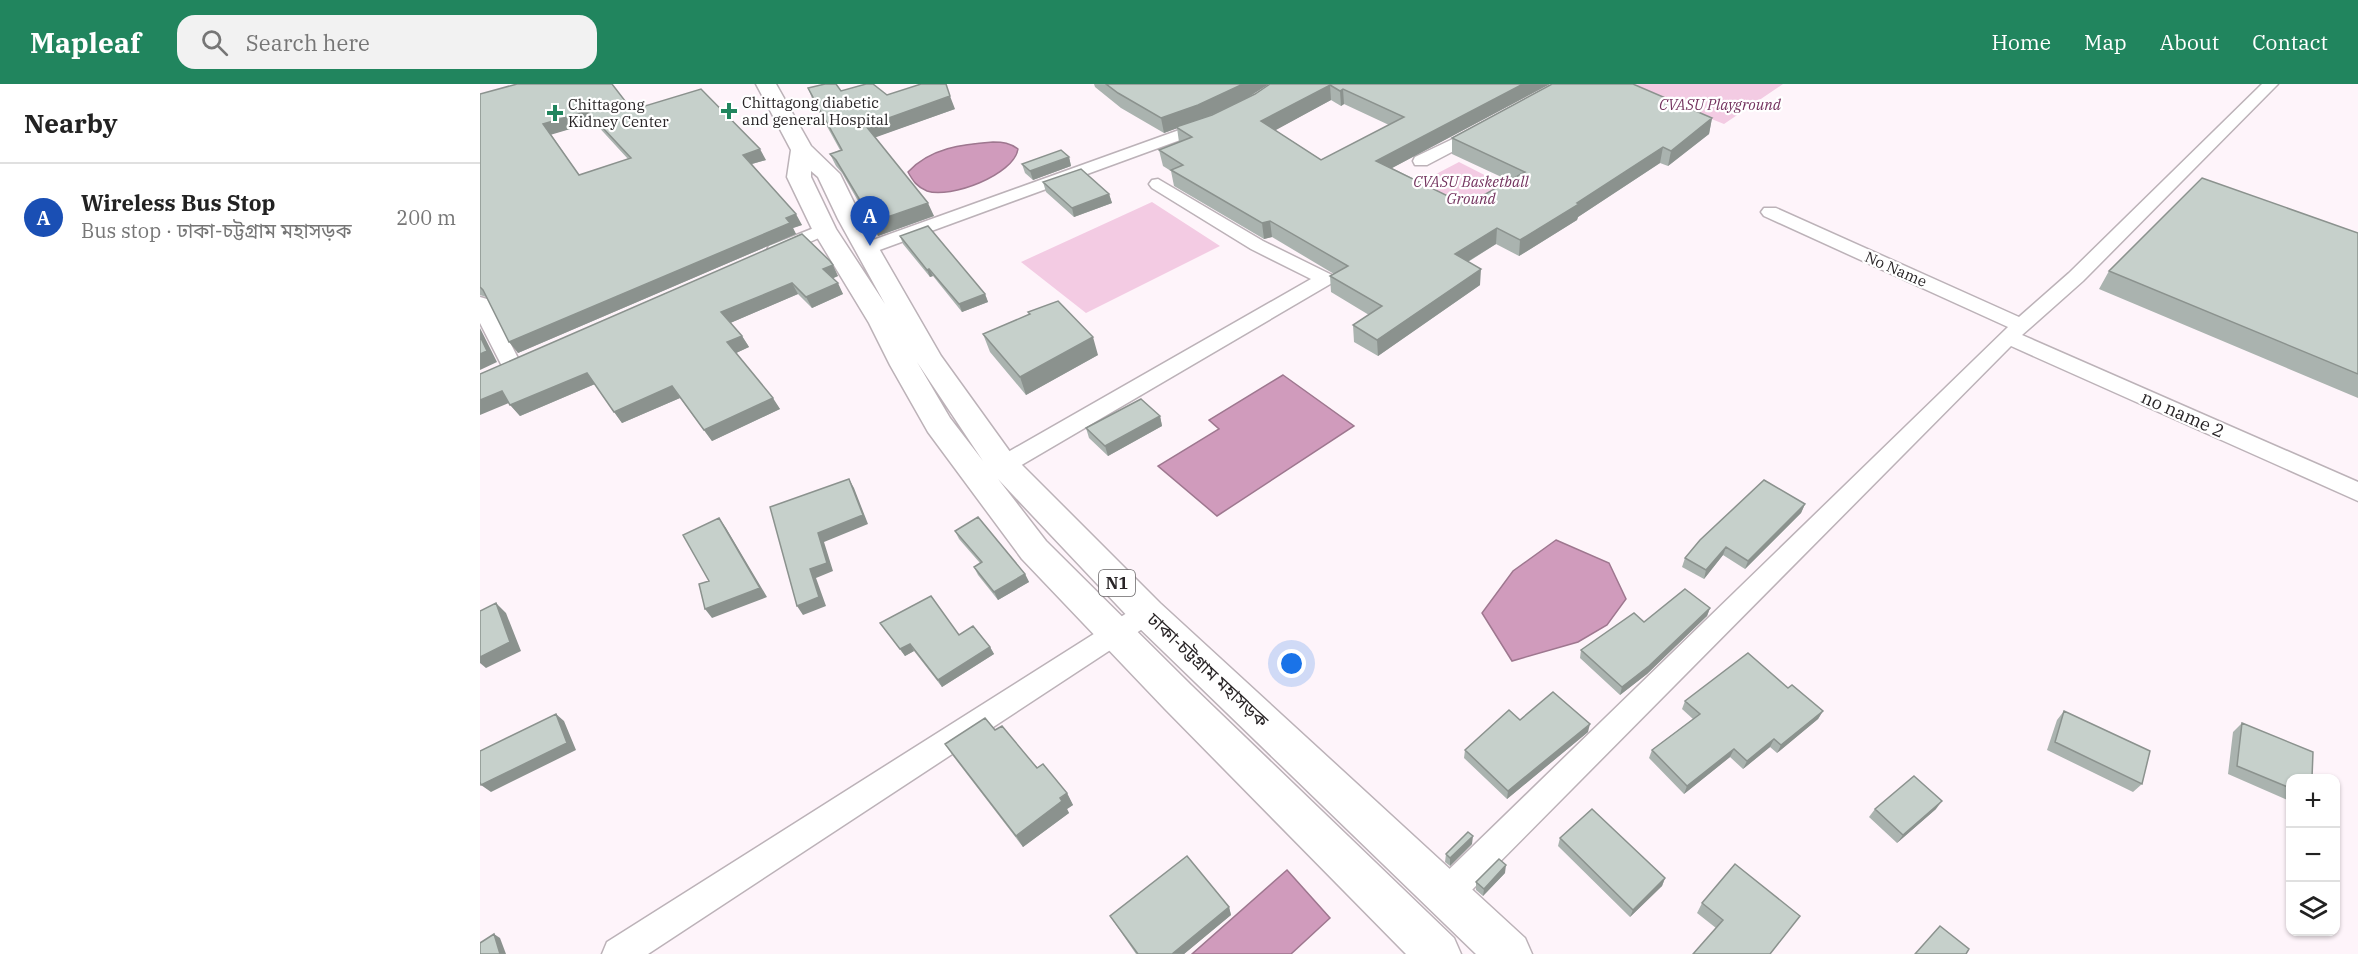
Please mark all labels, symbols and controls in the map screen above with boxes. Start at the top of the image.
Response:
search box [177,15,597,69]
text: Mapleaf [30,24,141,61]
icon: search [198,26,231,59]
text: Search here [246,28,370,57]
text: Home [1991,28,2051,56]
text: Map [2084,28,2127,56]
text: About [2160,28,2219,56]
text: Contact [2252,28,2328,56]
place label: Chittagong diabetic and general Hospital [742,93,888,129]
place label: Chittagong Kidney Center [568,95,669,131]
park label: CVASU Playground [1659,95,1782,114]
marker: Chittagong diabetic and general Hospital [720,102,738,120]
marker: Chittagong Kidney Center [546,104,564,122]
text: Nearby [24,106,118,140]
park label: CVASU Basketball Ground [1413,172,1529,208]
text: Wireless Bus Stop [81,188,275,217]
pin: A [850,196,890,246]
text: A [37,204,50,231]
text: 200 m [396,204,456,231]
text: Bus stop · ঢাকা-চট্টগ্রাম মহাসড়ক [81,217,352,244]
street label: No Name [1862,247,1930,291]
street label: no name 2 [2138,385,2228,443]
road number: N1 [1099,570,1135,596]
street label: ঢাকা-চট্টগ্রাম মহাসড়ক [1142,607,1274,732]
your location [1277,649,1306,678]
map controls [2286,774,2340,936]
button: + [2286,774,2340,828]
button: − [2286,828,2340,882]
button: layers [2286,882,2340,936]

